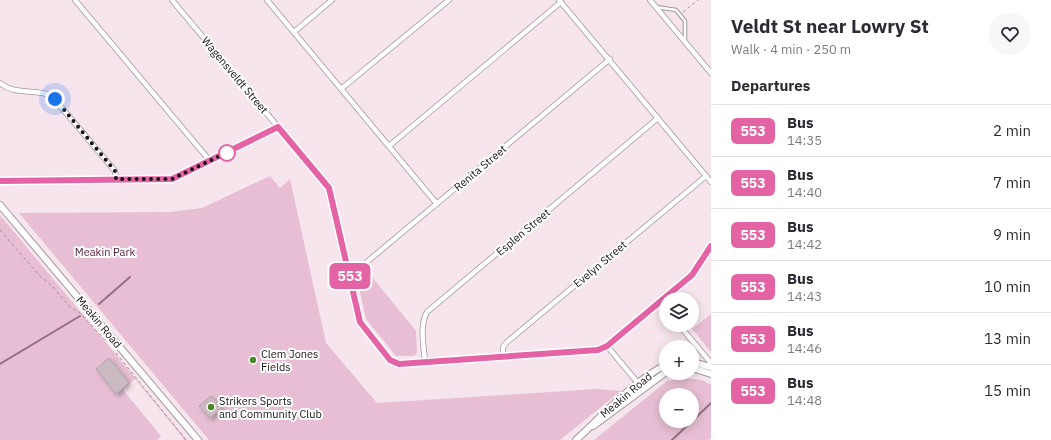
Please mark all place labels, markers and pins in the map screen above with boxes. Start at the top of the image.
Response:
unlabelled marker [218,144,236,162]
place label: Clem Jones Fields [261,347,318,374]
marker: Clem Jones Fields [248,355,258,365]
place label: Strikers Sports and Community Club [219,394,322,421]
marker: Strikers Sports and Community Club [206,402,216,412]

